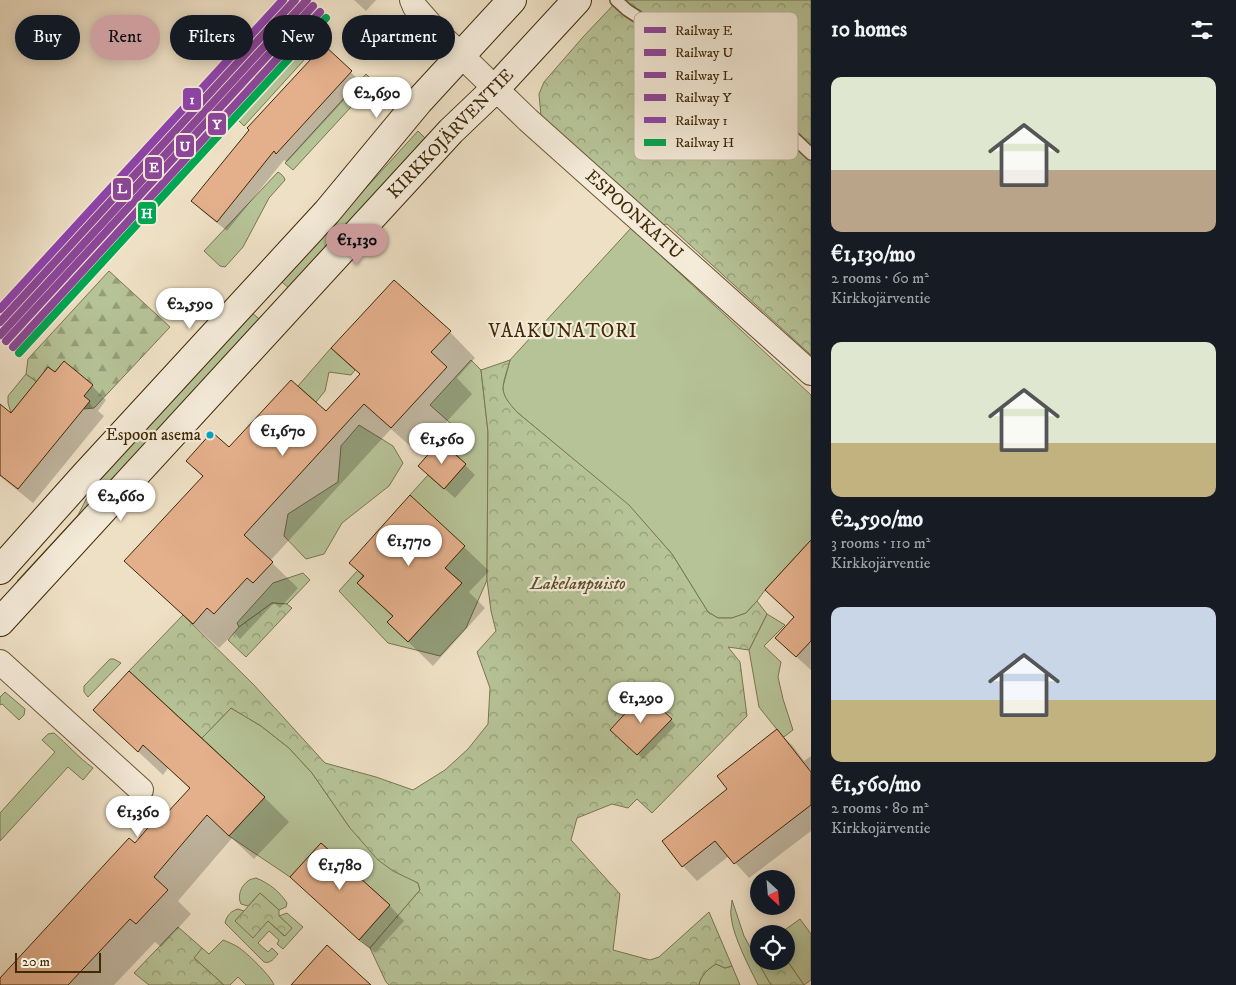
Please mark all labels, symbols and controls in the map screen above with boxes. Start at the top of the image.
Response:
legend [634,12,798,160]
chip: Buy [15,15,80,60]
chip: Rent [90,15,160,60]
chip: Filters [170,15,253,60]
chip: New [263,15,332,60]
chip: Apartment [342,15,455,60]
icon: filters [1188,16,1216,44]
text: 10 homes [831,17,907,43]
text: Railway E [675,22,732,40]
text: Railway U [675,44,733,62]
street label: KIRKKOJÄRVENTIE [383,64,519,204]
text: Railway L [675,67,733,85]
pin: €2,690 [336,76,418,119]
text: €2,690 [354,83,400,103]
line badge: 1 [182,87,202,111]
text: Railway Y [675,89,731,107]
text: 1 [189,91,195,109]
icon: home [979,110,1069,200]
line badge: Y [207,112,227,136]
text: Railway 1 [675,112,728,130]
text: Y [212,116,223,134]
line badge: U [175,134,195,158]
text: Railway H [675,134,734,152]
text: U [180,138,191,156]
line badge: E [144,156,163,180]
text: E [149,159,159,177]
street label: ESPOONKATU [581,165,687,265]
line badge: L [112,177,132,201]
text: L [117,180,128,198]
line badge: H [137,201,157,225]
text: H [141,205,153,223]
pin: €1,130 [316,224,398,266]
text: €1,130 [337,230,377,250]
text: €1,130/mo [831,242,915,268]
text: 2 rooms · 60 m² [831,268,929,288]
pin: €2,590 [149,288,231,330]
text: Kirkkojärventie [831,288,930,308]
text: €2,590 [167,294,213,314]
district label: VAAKUNATORI [487,320,638,343]
icon: home [979,375,1069,465]
pin: €1,670 [242,414,324,457]
text: €1,670 [261,421,305,441]
pin: €1,560 [401,422,483,465]
place label: Espoon asema [106,424,202,446]
text: €1,560 [420,429,464,449]
marker: Espoon asema [205,430,215,440]
pin: €2,660 [80,480,162,522]
text: €2,660 [98,486,144,506]
text: €2,590/mo [831,507,923,533]
pin: €1,770 [368,524,450,567]
text: €1,770 [387,531,431,551]
text: 3 rooms · 110 m² [831,533,930,553]
text: Kirkkojärventie [831,553,930,573]
park label: Lakelanpuisto [529,573,626,595]
icon: home [979,640,1069,730]
pin: €1,290 [600,682,682,724]
text: €1,290 [619,688,663,708]
text: €1,560/mo [831,772,921,798]
pin: €1,360 [97,796,179,838]
text: 2 rooms · 80 m² [831,798,929,818]
text: €1,360 [117,802,159,822]
text: Kirkkojärventie [831,818,930,838]
pin: €1,780 [299,848,381,891]
text: €1,780 [318,855,362,875]
north arrow [750,870,795,915]
map controls [750,870,795,970]
button: locate [750,925,795,970]
scale bar [15,950,101,973]
text: 20 m [22,953,50,971]

